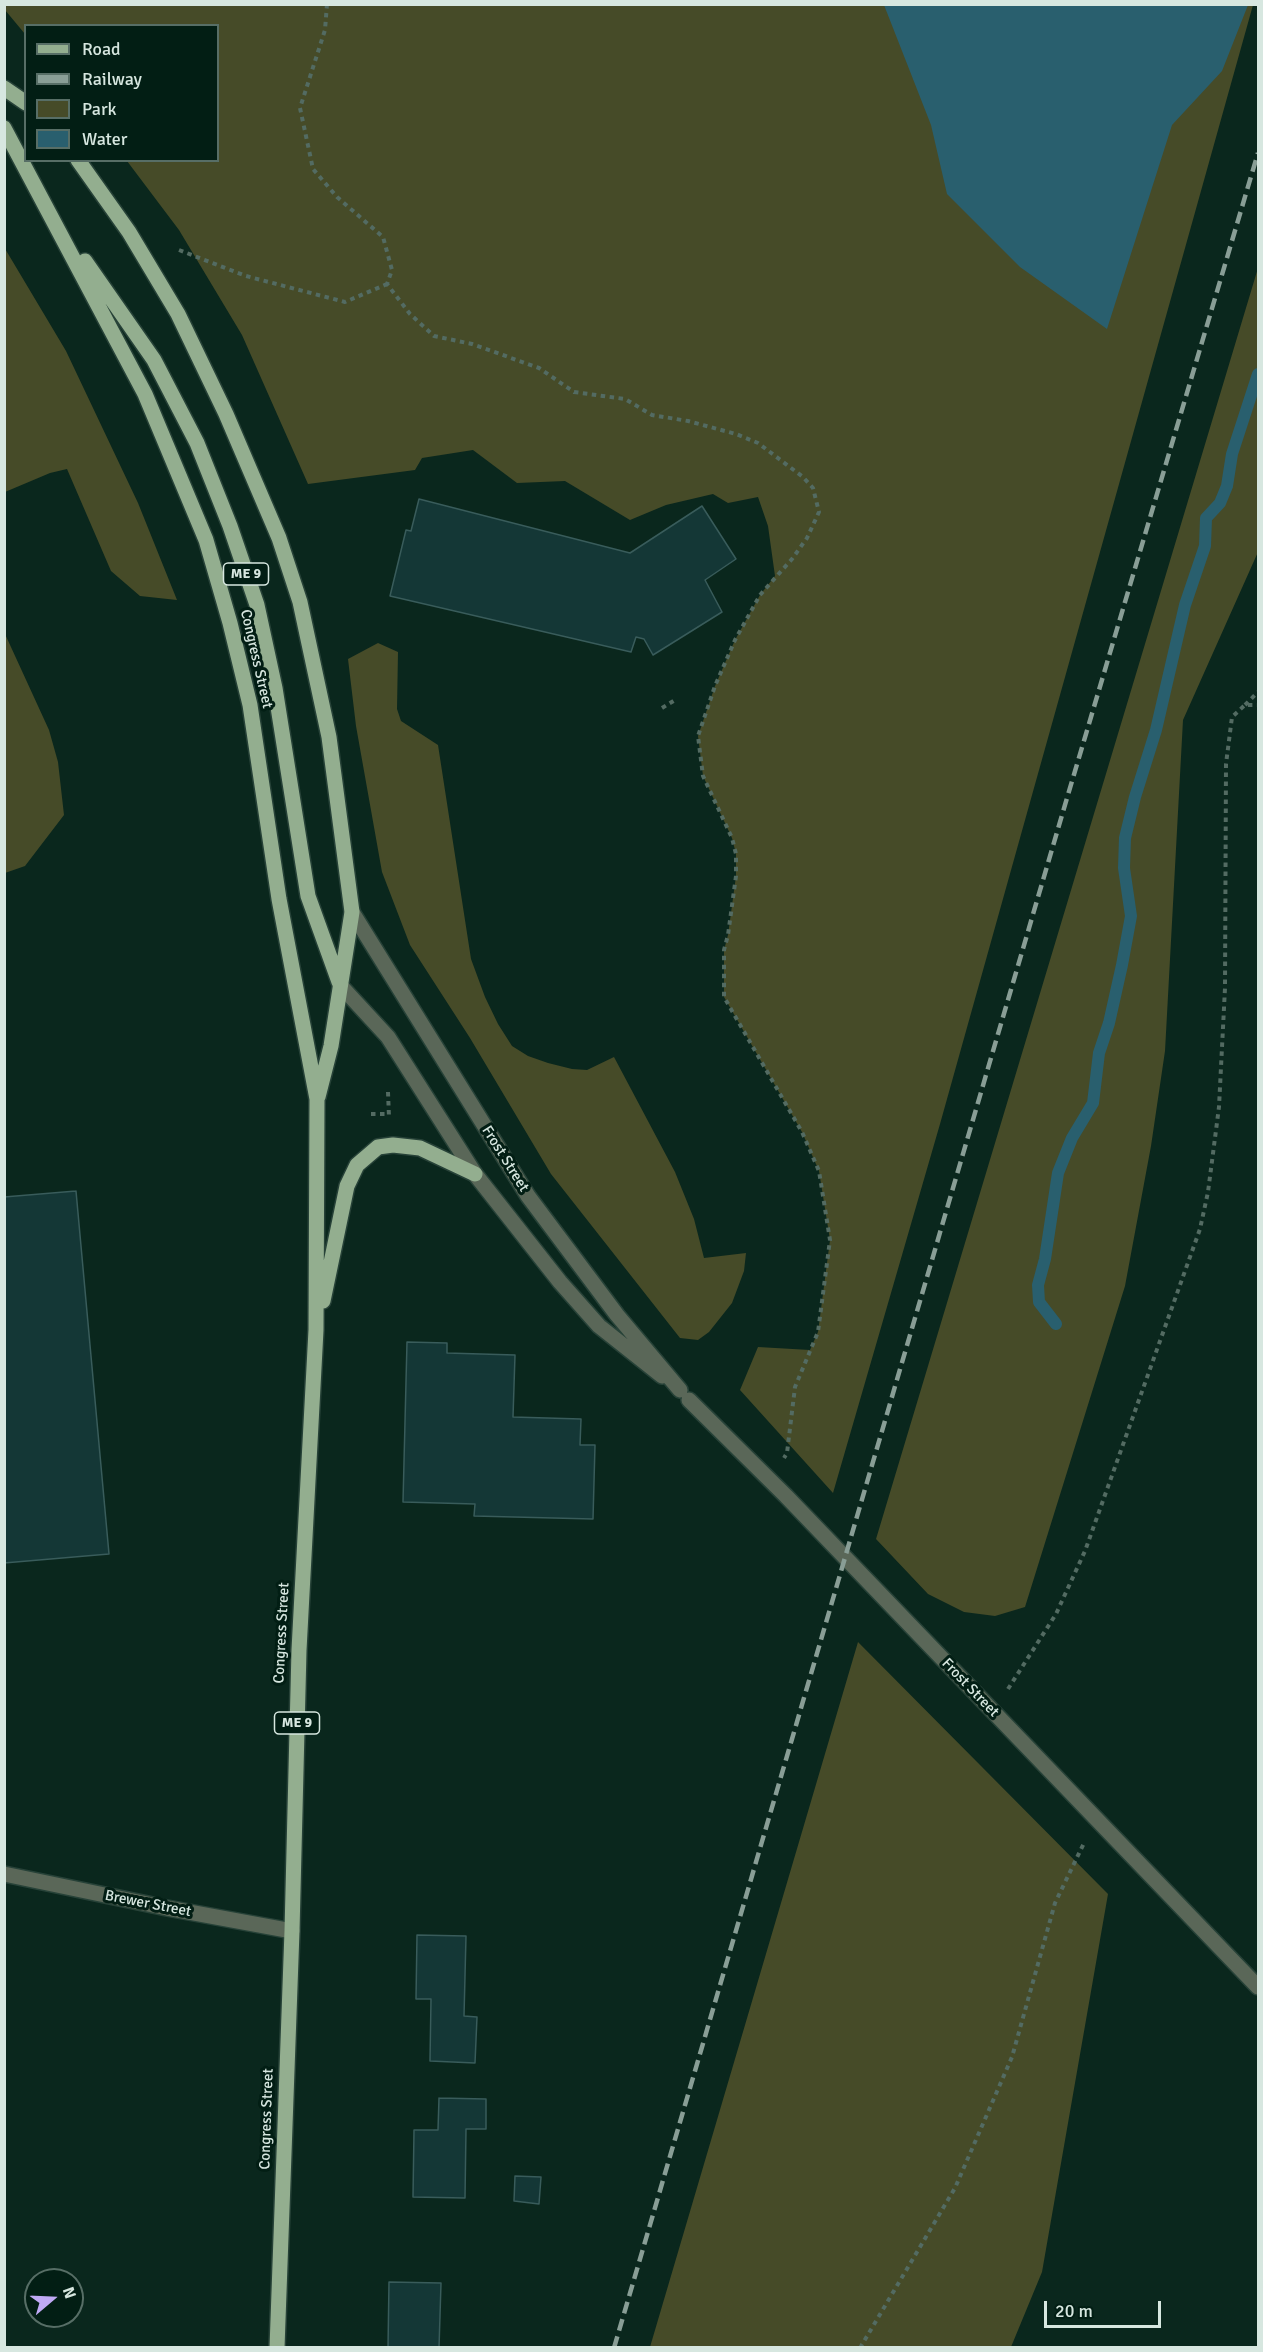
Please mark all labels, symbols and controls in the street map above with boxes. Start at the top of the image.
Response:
legend [24,24,219,162]
text: Road [82,38,121,60]
text: Railway [82,68,142,90]
text: Park [82,98,117,120]
text: Water [82,128,127,150]
road number: ME 9 [224,563,268,585]
street label: Congress Street [236,608,276,710]
street label: Frost Street [478,1123,532,1195]
street label: Congress Street [270,1582,294,1684]
street label: Frost Street [938,1655,1002,1721]
road number: ME 9 [274,1712,320,1734]
street label: Brewer Street [103,1887,193,1921]
street label: Congress Street [256,2068,278,2170]
north arrow [24,2268,84,2328]
text: N [58,2284,80,2301]
scale bar [1047,2289,1164,2327]
text: 20 m [1055,2300,1093,2322]

